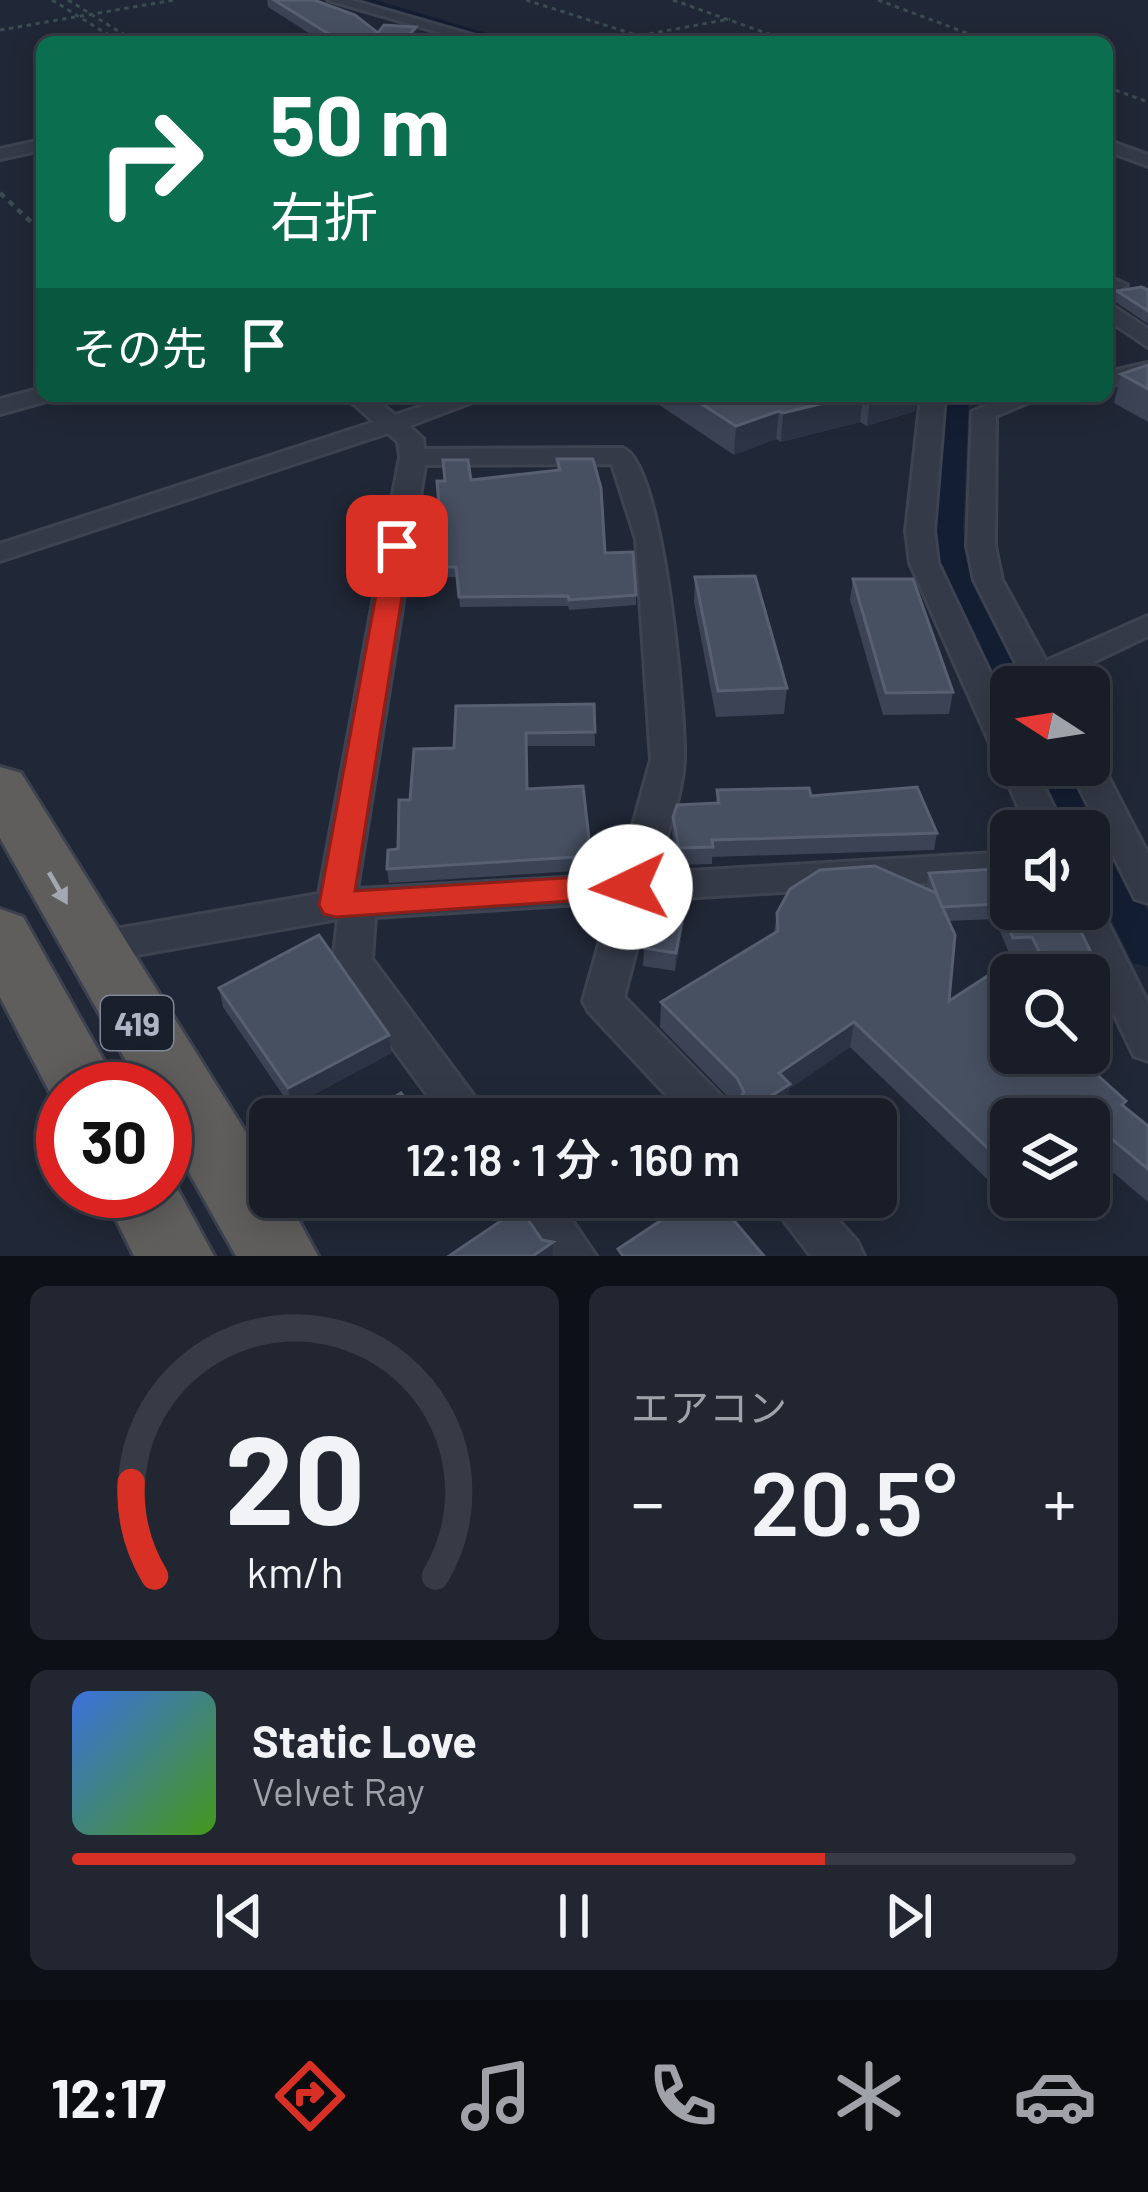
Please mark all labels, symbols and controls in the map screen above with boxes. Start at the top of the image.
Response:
text: 50 m [270,72,450,173]
icon: right [72,84,228,240]
text: 右折 [270,183,378,248]
icon: arrive [231,312,297,378]
text: その先 [72,320,207,374]
pin [346,495,448,597]
icon: arrive [364,513,430,579]
north arrow [990,666,1110,786]
map controls [990,666,1110,1218]
button: sound [990,810,1110,930]
position arrow [567,824,693,950]
one-way arrow [47,871,68,906]
button: search [990,954,1110,1074]
road number: 419 [101,996,173,1050]
speed limit sign: 30 [36,1062,192,1218]
button: layers [990,1098,1110,1218]
text: 12:18 · 1 分 · 160 m [406,1131,740,1185]
text: エアコン [631,1383,787,1430]
text: 20 [224,1400,365,1550]
text: 20.5° [750,1446,957,1554]
text: − [631,1461,664,1540]
text: + [1043,1461,1076,1540]
text: km/h [246,1545,343,1597]
text: Static Love [252,1713,477,1767]
text: Velvet Ray [252,1767,425,1814]
icon: previous [206,1883,272,1949]
icon: pause [541,1883,607,1949]
icon: next [876,1883,942,1949]
icon: directions [268,2054,352,2138]
icon: music [454,2054,538,2138]
icon: phone [641,2054,725,2138]
icon: climate [827,2054,911,2138]
icon: car [1013,2054,1097,2138]
text: 12:17 [51,2064,166,2129]

